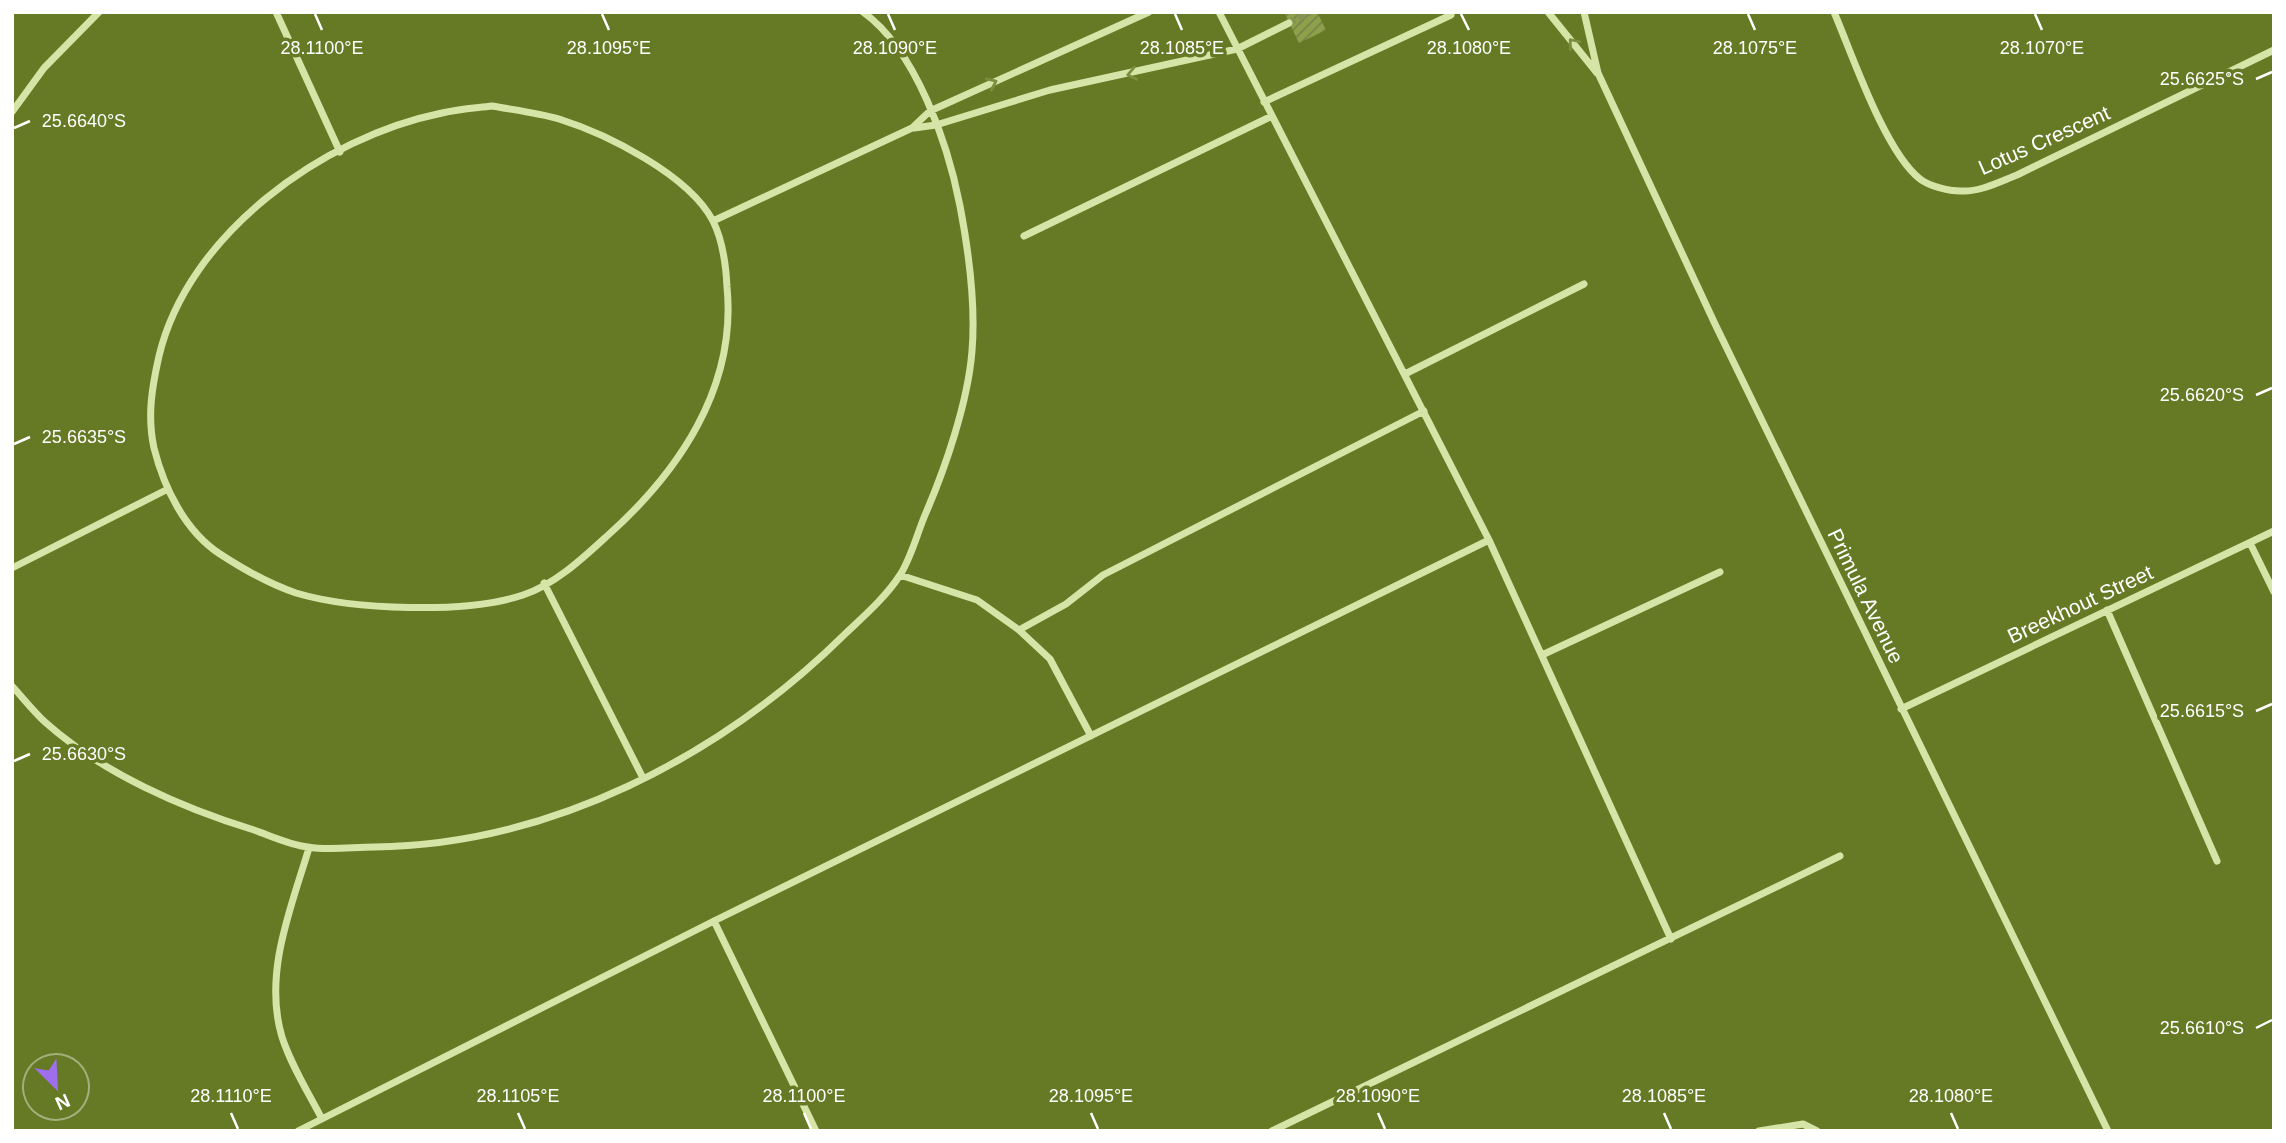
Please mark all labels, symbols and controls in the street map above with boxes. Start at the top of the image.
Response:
text: 28.1100°E [281,38,363,58]
text: 28.1095°E [567,38,651,58]
text: 28.1090°E [853,38,937,58]
text: 28.1085°E [1140,38,1224,58]
text: 28.1080°E [1427,38,1511,58]
one-way arrow [1568,38,1581,50]
text: 28.1075°E [1713,38,1797,58]
text: 28.1070°E [2000,38,2084,58]
one-way arrow [1126,66,1138,80]
text: 25.6625°S [2160,69,2244,89]
one-way arrow [985,77,998,91]
street label: Lotus Crescent [1975,101,2113,179]
text: 25.6640°S [42,111,126,131]
text: 25.6620°S [2160,385,2244,405]
text: 25.6635°S [42,427,126,447]
street label: Primula Avenue [1824,525,1908,667]
street label: Breekhout Street [2004,560,2156,648]
text: 25.6615°S [2160,701,2244,721]
text: 25.6630°S [42,744,126,764]
text: 25.6610°S [2160,1018,2244,1038]
north arrow [21,1052,91,1122]
text: 28.1110°E [190,1086,272,1106]
text: 28.1105°E [477,1086,559,1106]
text: 28.1100°E [763,1086,845,1106]
text: 28.1095°E [1049,1086,1133,1106]
text: 28.1090°E [1336,1086,1420,1106]
text: 28.1085°E [1622,1086,1706,1106]
text: 28.1080°E [1909,1086,1993,1106]
text: N [52,1090,73,1114]

